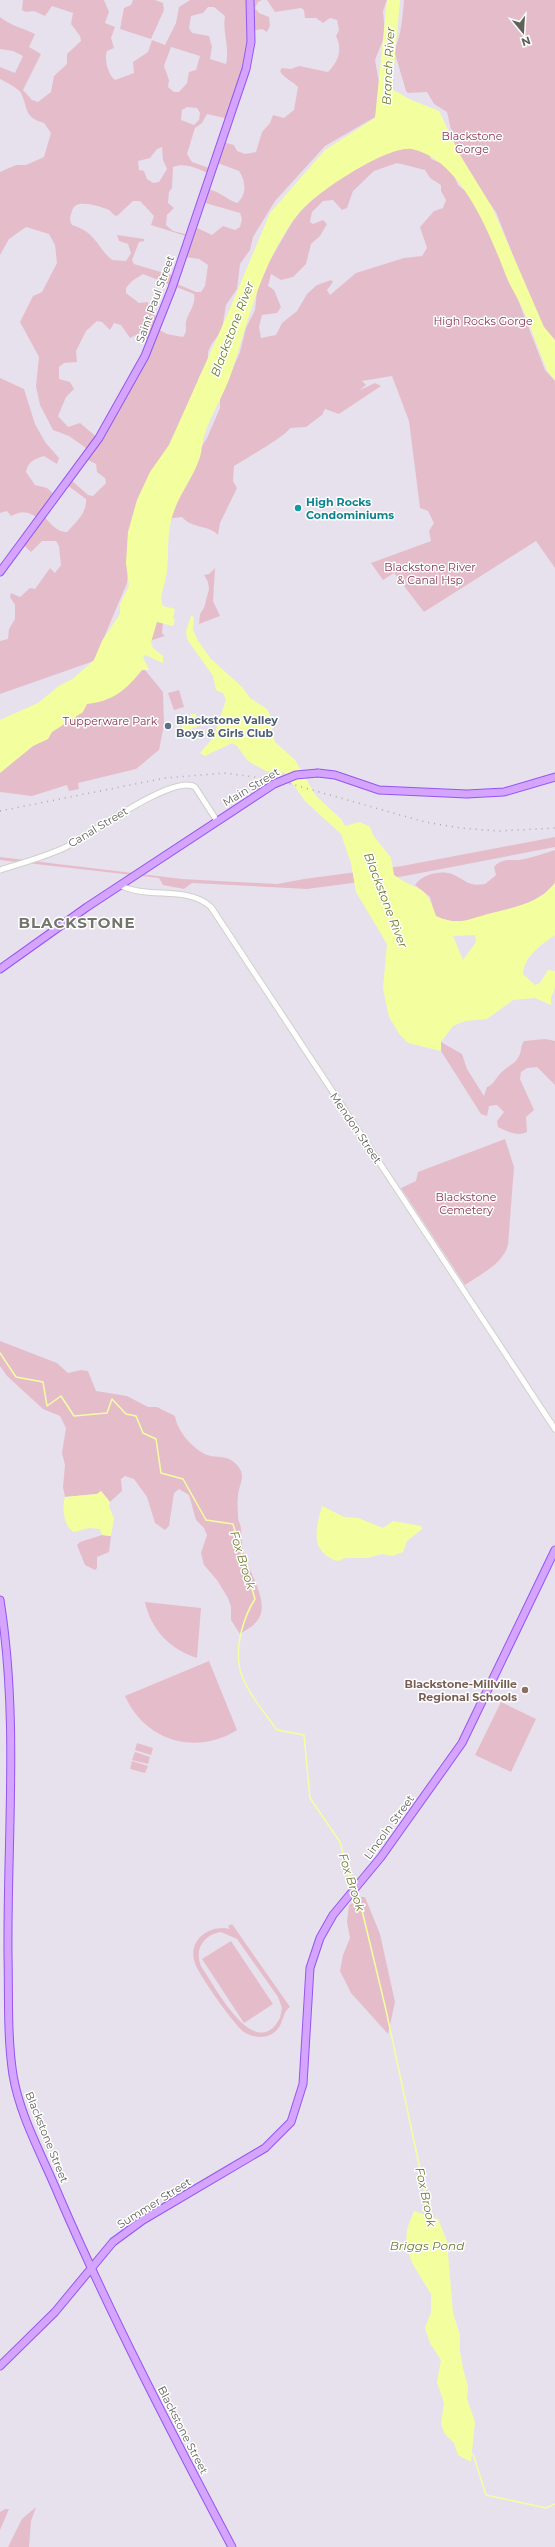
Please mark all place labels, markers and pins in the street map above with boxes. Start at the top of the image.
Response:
place label: High Rocks Condominiums [306,495,394,522]
marker: High Rocks Condominiums [293,503,303,513]
place label: Blackstone Valley Boys & Girls Club [176,713,278,740]
marker: Blackstone Valley Boys & Girls Club [163,721,173,731]
place label: Blackstone-Millville Regional Schools [405,1677,517,1704]
marker: Blackstone-Millville Regional Schools [520,1685,530,1695]

